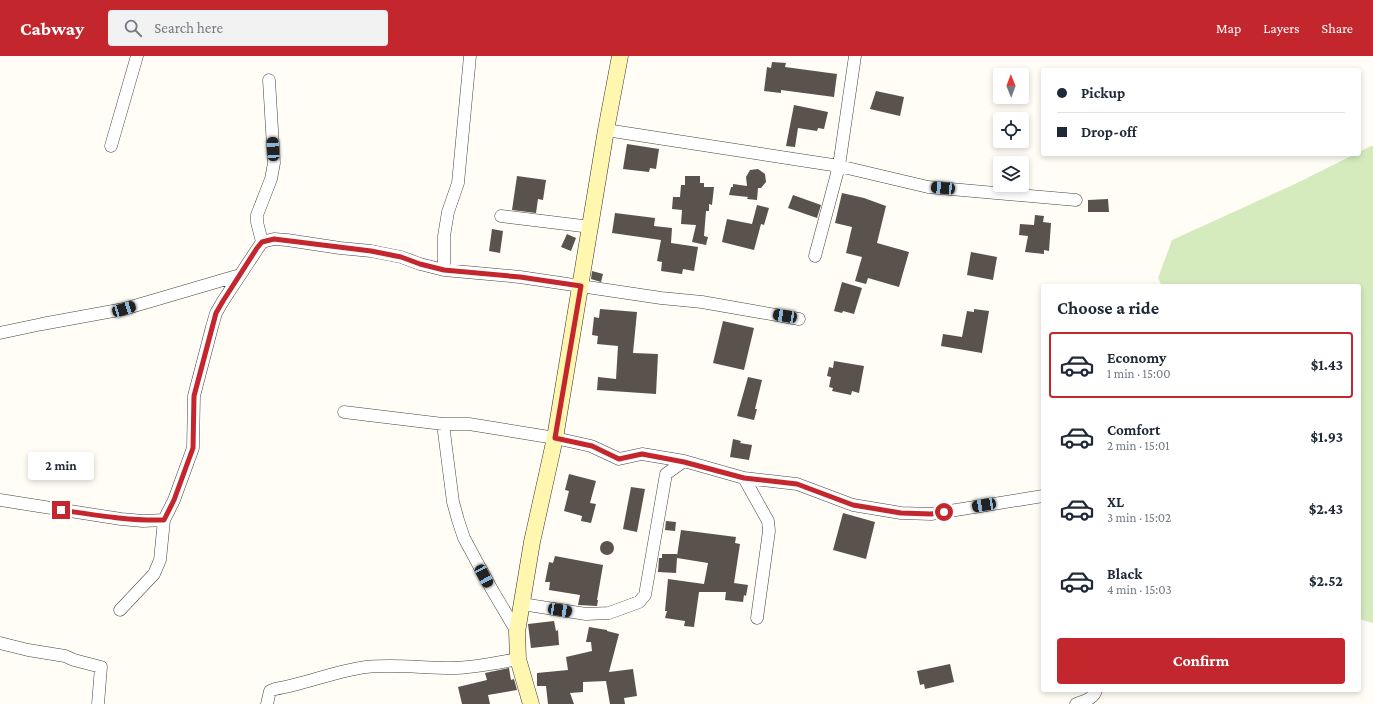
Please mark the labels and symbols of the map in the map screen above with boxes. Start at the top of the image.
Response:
north arrow [993,68,1029,104]
car [266,137,280,161]
car [931,181,955,195]
car [111,300,137,318]
car [772,308,798,324]
callout: 2 min [28,452,94,480]
car [971,497,997,513]
route end [52,501,70,519]
route start [935,503,953,521]
car [473,563,495,589]
car [547,602,573,618]

